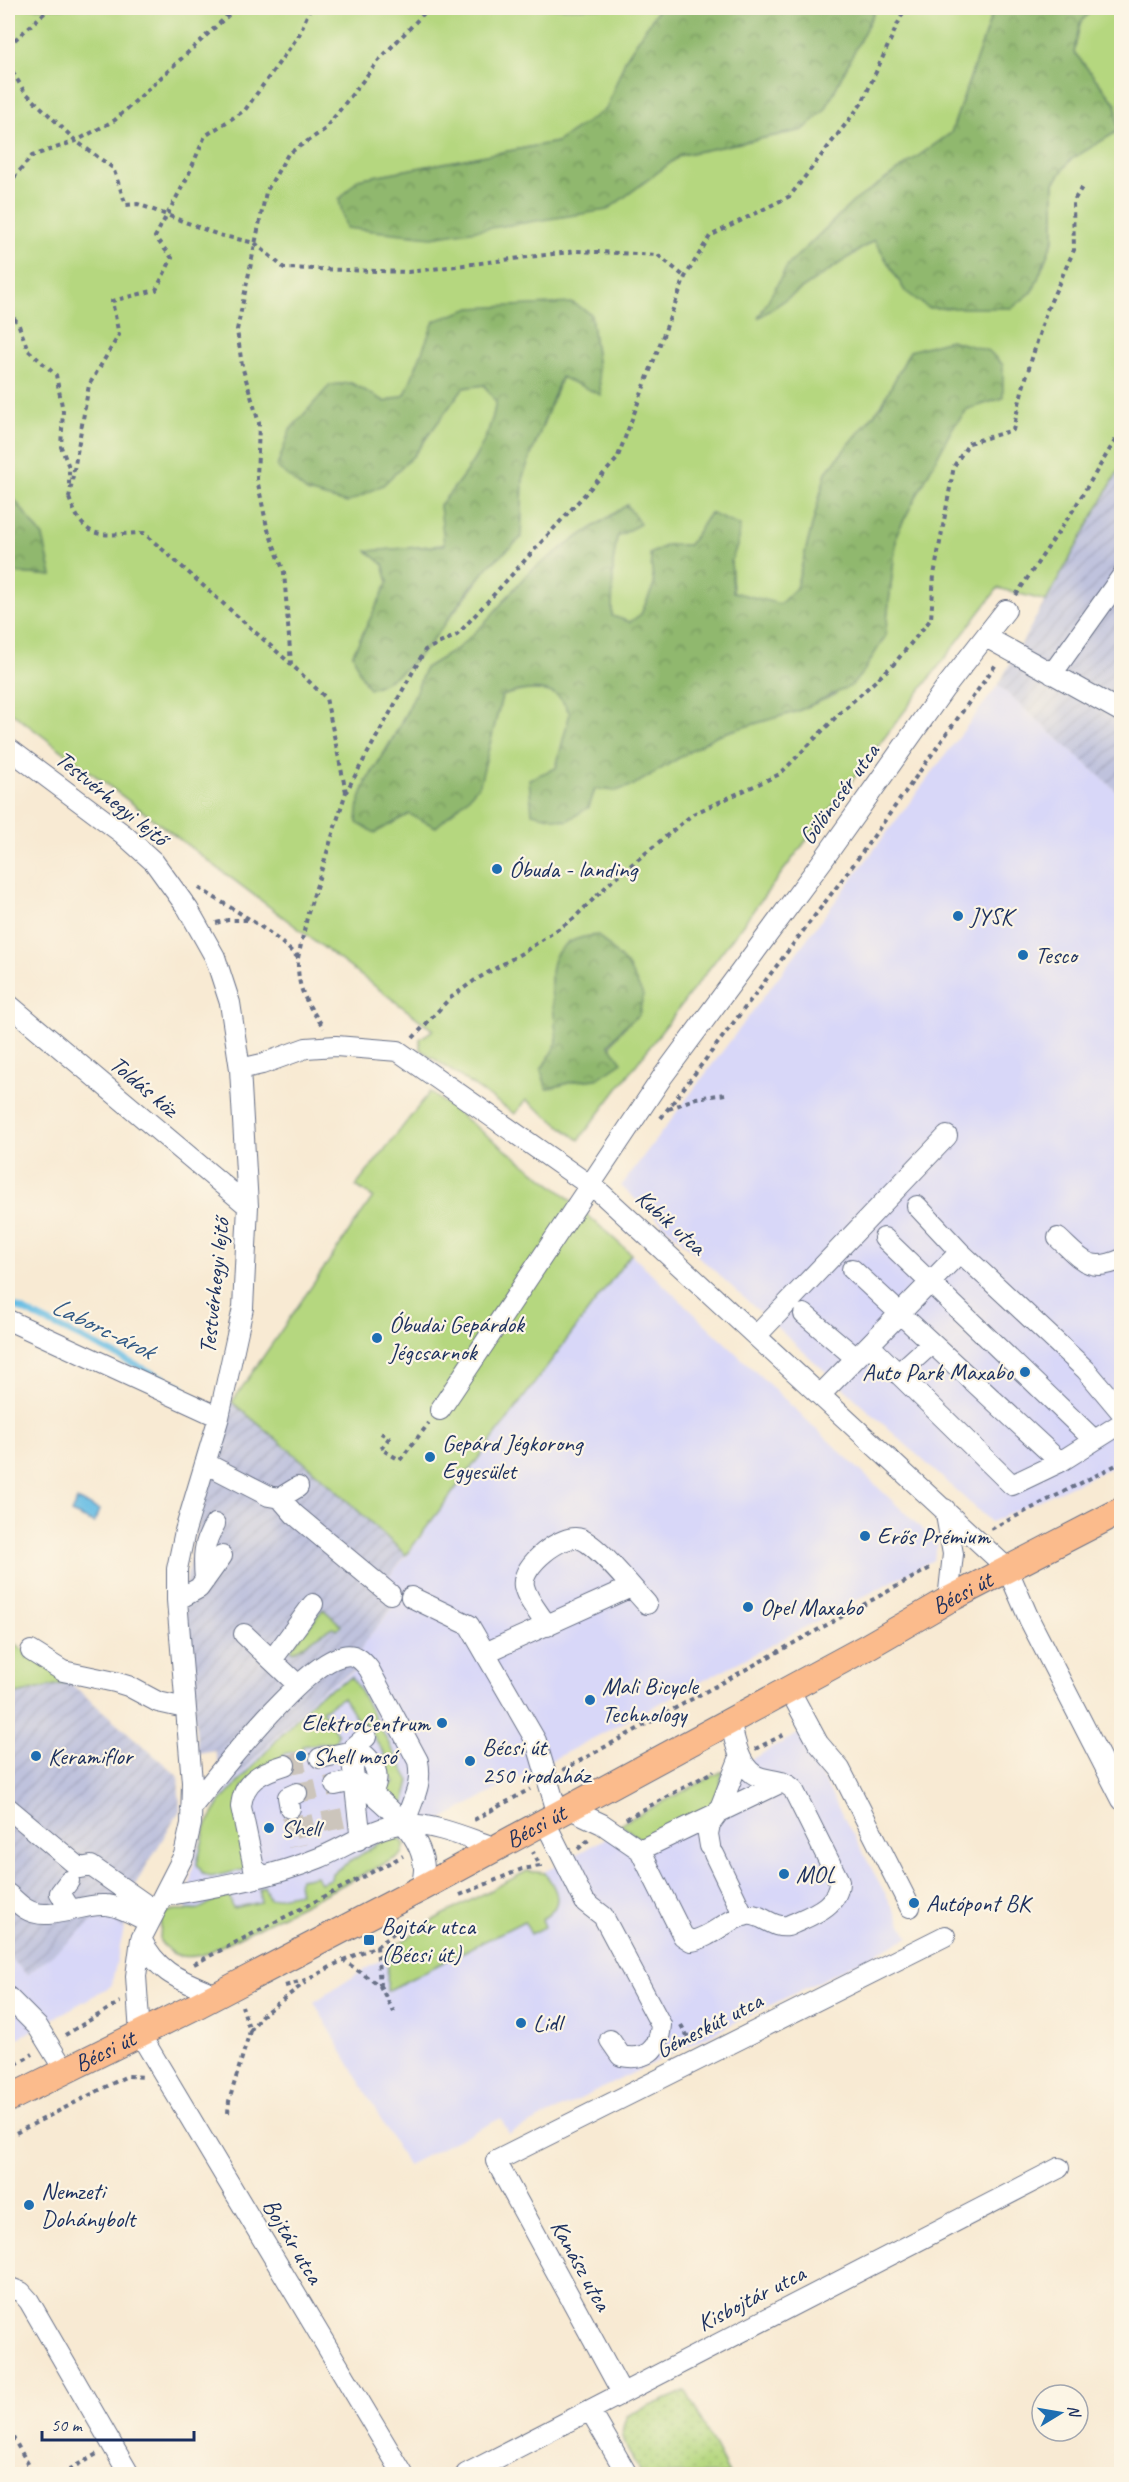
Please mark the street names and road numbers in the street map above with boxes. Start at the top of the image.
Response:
street label: Gölöncsér utca [792,736,887,850]
street label: Testvérhegyi lejtő [50,744,177,855]
street label: Toldás köz [104,1049,186,1125]
street label: Kubik utca [630,1183,714,1262]
street label: Testvérhegyi lejtő [192,1213,236,1355]
street label: Bécsi út [926,1564,999,1621]
street label: Bécsi út [500,1797,573,1855]
street label: Gémeskút utca [651,1985,769,2065]
street label: Bécsi út [69,2023,142,2079]
street label: Bojtár utca [256,2193,331,2290]
street label: Kanász utca [544,2214,619,2317]
street label: Kisbojtár utca [692,2257,811,2338]

